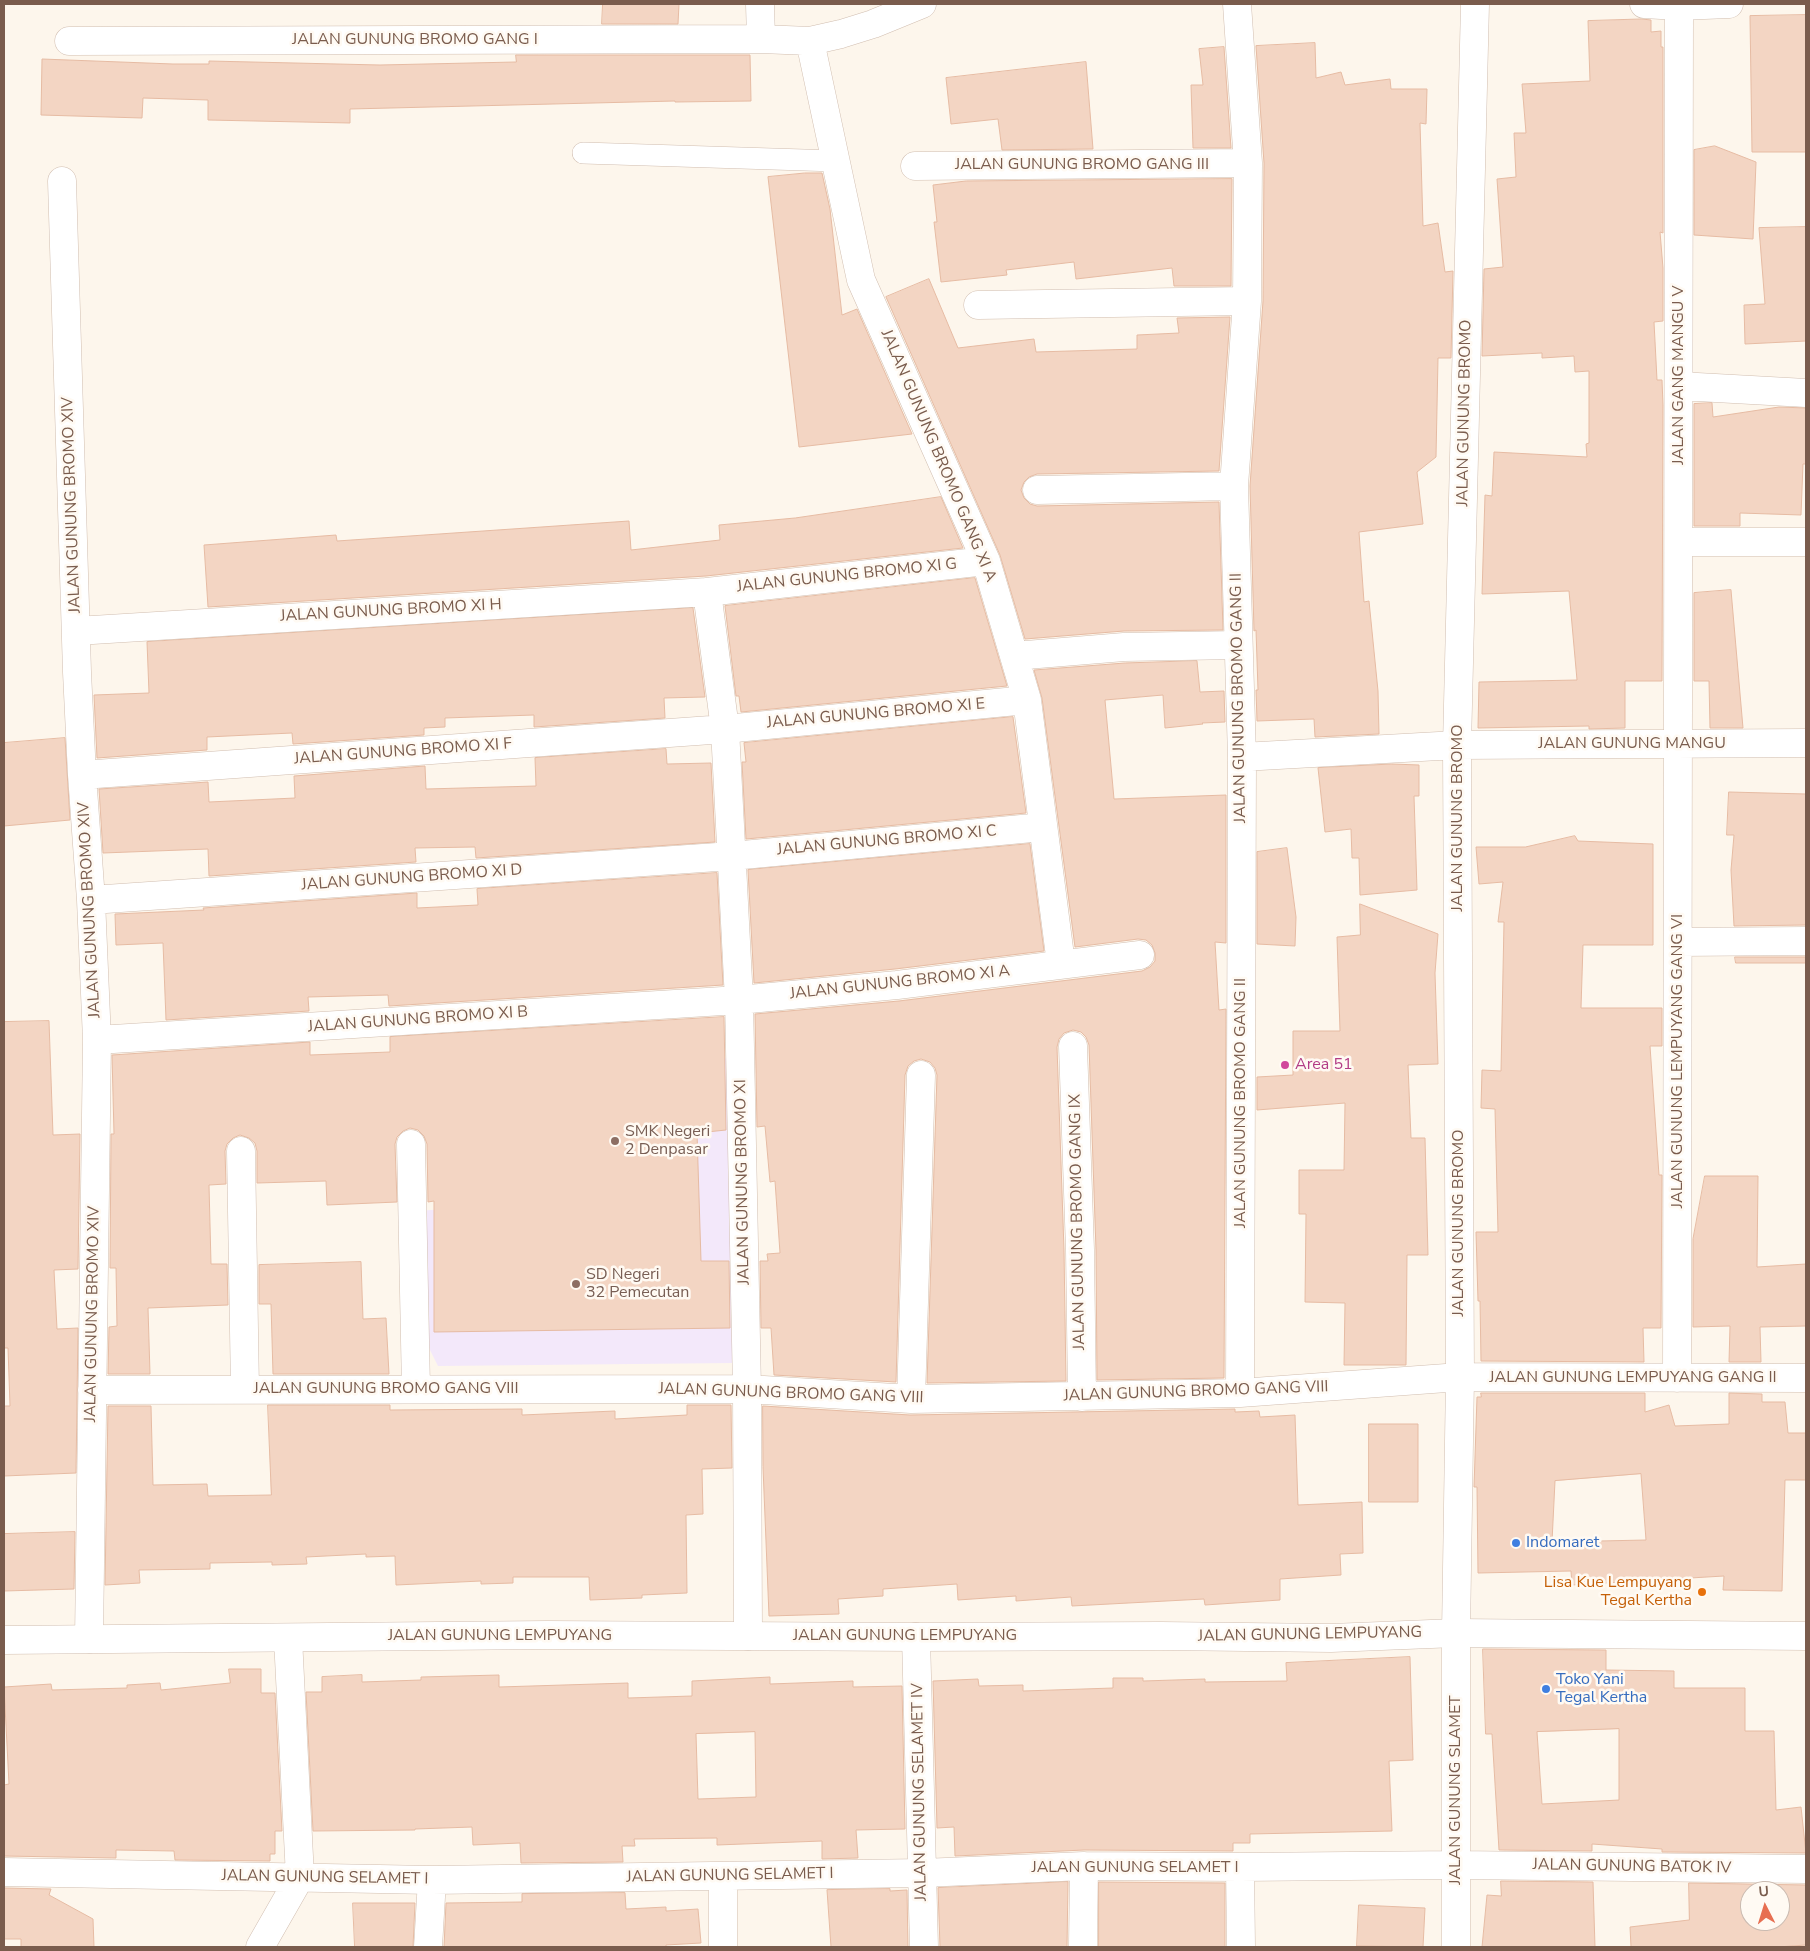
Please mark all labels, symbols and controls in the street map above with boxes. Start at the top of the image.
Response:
street label: JALAN GUNUNG BROMO GANG I [292,30,538,50]
street label: JALAN GUNUNG BROMO GANG III [955,155,1209,175]
street label: JALAN GANG MANGU V [1669,285,1689,465]
street label: JALAN GUNUNG BROMO [1454,319,1476,507]
street label: JALAN GUNUNG BROMO GANG XI A [876,327,1000,585]
street label: JALAN GUNUNG BROMO XIV [59,397,85,613]
street label: JALAN GUNUNG BROMO XI G [736,555,958,597]
street label: JALAN GUNUNG BROMO GANG II [1227,573,1251,823]
street label: JALAN GUNUNG BROMO XI H [280,596,502,626]
street label: JALAN GUNUNG BROMO XI E [766,695,986,733]
street label: JALAN GUNUNG BROMO [1448,725,1468,911]
street label: JALAN GUNUNG MANGU [1538,734,1726,754]
street label: JALAN GUNUNG BROMO XI F [293,735,513,769]
street label: JALAN GUNUNG BROMO XIV [75,801,105,1019]
street label: JALAN GUNUNG BROMO XI C [776,822,998,860]
street label: JALAN GUNUNG BROMO XI D [301,861,523,895]
street label: JALAN GUNUNG LEMPUYANG GANG VI [1668,914,1688,1208]
street label: JALAN GUNUNG BROMO XI A [789,962,1011,1004]
street label: JALAN GUNUNG BROMO GANG II [1231,978,1251,1228]
street label: JALAN GUNUNG BROMO XI B [307,1003,529,1037]
place label: Area 51 [1295,1055,1353,1075]
marker: Area 51 [1279,1059,1291,1071]
street label: JALAN GUNUNG BROMO XI [732,1079,754,1285]
street label: JALAN GUNUNG BROMO GANG IX [1066,1094,1090,1350]
place label: SMK Negeri 2 Denpasar [625,1122,710,1160]
street label: JALAN GUNUNG BROMO [1449,1130,1469,1316]
marker: SMK Negeri 2 Denpasar [609,1135,621,1147]
street label: JALAN GUNUNG BROMO XIV [82,1206,104,1422]
place label: SD Negeri 32 Pemecutan [586,1265,689,1303]
marker: SD Negeri 32 Pemecutan [570,1278,582,1290]
street label: JALAN GUNUNG LEMPUYANG GANG II [1489,1368,1777,1388]
street label: JALAN GUNUNG BROMO GANG VIII [1063,1378,1329,1406]
street label: JALAN GUNUNG BROMO GANG VIII [253,1379,519,1399]
street label: JALAN GUNUNG BROMO GANG VIII [658,1380,924,1408]
place label: Indomaret [1526,1533,1599,1553]
marker: Indomaret [1510,1537,1522,1549]
place label: Lisa Kue Lempuyang Tegal Kertha [1544,1573,1692,1611]
marker: Lisa Kue Lempuyang Tegal Kertha [1696,1586,1708,1598]
street label: JALAN GUNUNG LEMPUYANG [1198,1623,1422,1647]
street label: JALAN GUNUNG LEMPUYANG [388,1626,612,1646]
street label: JALAN GUNUNG LEMPUYANG [793,1626,1017,1646]
place label: Toko Yani Tegal Kertha [1556,1670,1647,1708]
street label: JALAN GUNUNG SELAMET IV [908,1683,932,1901]
marker: Toko Yani Tegal Kertha [1540,1683,1552,1695]
street label: JALAN GUNUNG SLAMET [1446,1695,1466,1885]
street label: JALAN GUNUNG BATOK IV [1532,1856,1732,1878]
street label: JALAN GUNUNG SELAMET I [1032,1858,1238,1878]
street label: JALAN GUNUNG SELAMET I [626,1865,834,1887]
street label: JALAN GUNUNG SELAMET I [221,1867,429,1889]
north arrow [1740,1881,1790,1931]
text: U [1758,1882,1770,1901]

